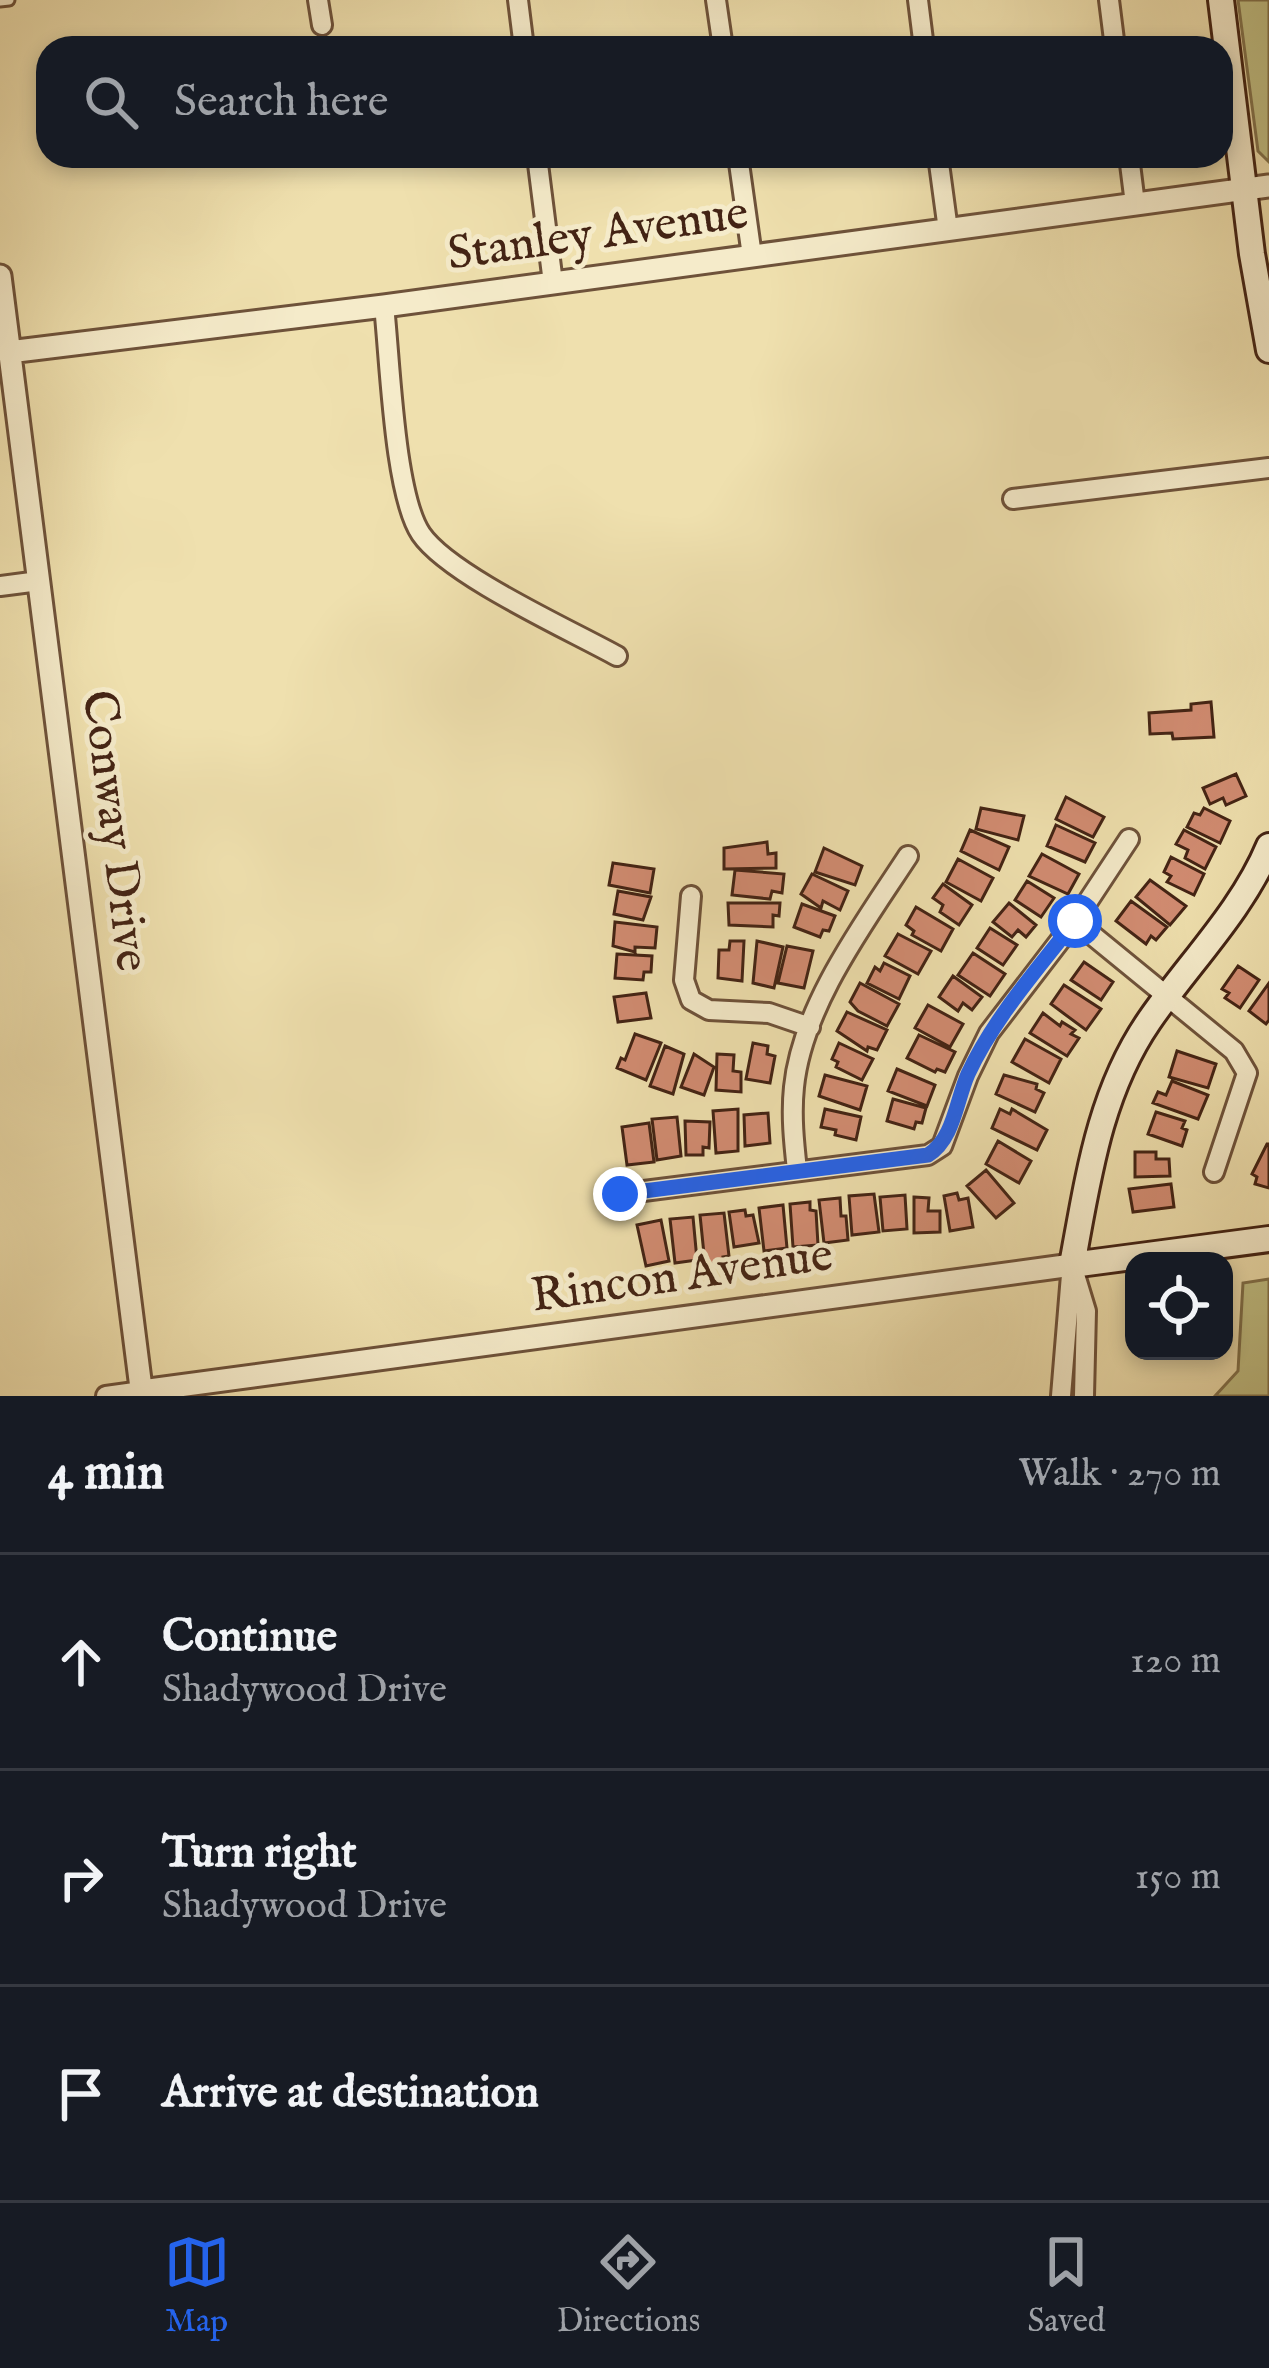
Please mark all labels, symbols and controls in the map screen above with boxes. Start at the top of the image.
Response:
search box [36,36,1233,168]
icon: search [78,69,144,135]
text: Search here [174,74,388,131]
street label: Stanley Avenue [444,184,752,286]
street label: Conway Drive [67,687,161,975]
route start [1048,894,1102,948]
route end [593,1167,647,1221]
street label: Rincon Avenue [527,1226,837,1328]
map controls [1125,1252,1233,1360]
button: locate [1125,1252,1233,1360]
text: 4 min [48,1442,164,1507]
text: Walk · 270 m [1018,1450,1221,1499]
text: Continue [162,1609,337,1666]
icon: ahead [48,1629,114,1695]
text: 120 m [1130,1637,1221,1686]
text: Shadywood Drive [162,1666,447,1715]
text: Turn right [162,1825,357,1882]
icon: right [48,1845,114,1911]
text: 150 m [1135,1853,1221,1902]
text: Shadywood Drive [162,1882,447,1931]
icon: arrive [48,2061,114,2127]
text: Arrive at destination [162,2065,539,2122]
tab: Map [164,2229,230,2343]
tab: Directions [557,2229,700,2343]
tab: Saved [1027,2229,1105,2343]

